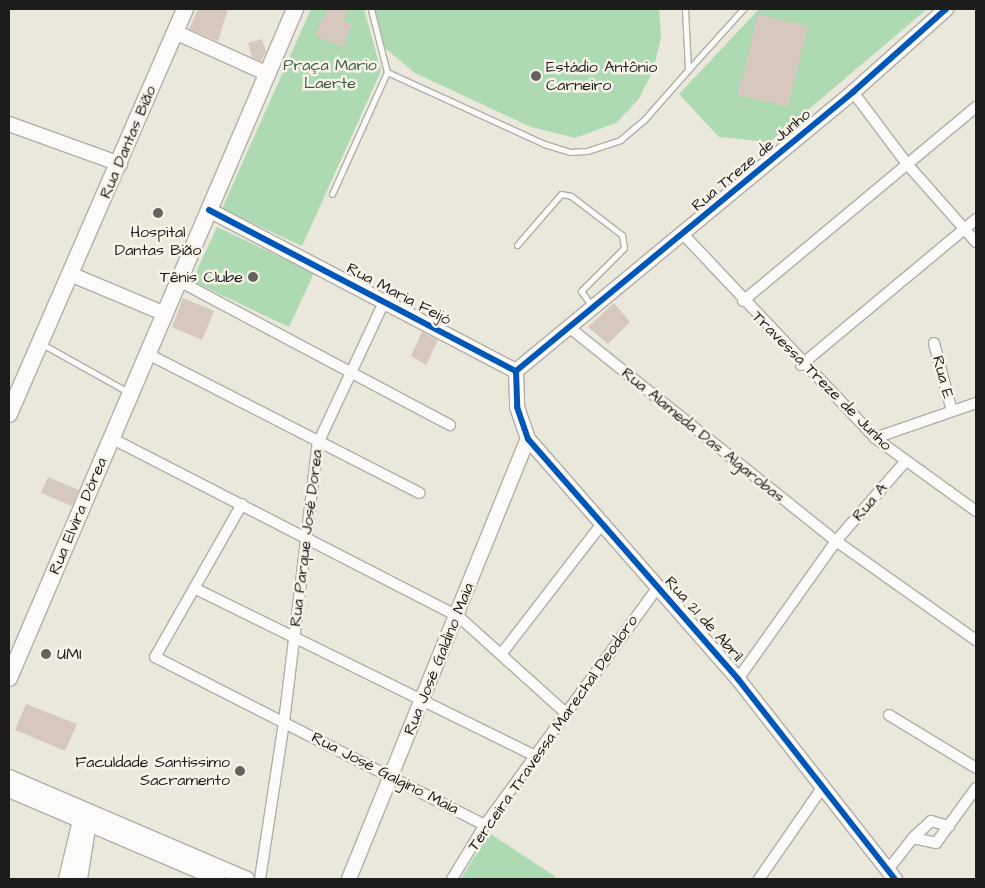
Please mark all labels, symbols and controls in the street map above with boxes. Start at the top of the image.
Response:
park label: Praça Mario Laerte [283,55,377,93]
place label: Estádio Antônio Carneiro [546,57,657,95]
marker: Estádio Antônio Carneiro [530,70,542,82]
street label: Rua Dantas Bião [96,83,160,201]
street label: Rua Treze de Junho [688,105,814,215]
marker: Hospital Dantas Bião [151,206,165,220]
place label: Hospital Dantas Bião [115,222,201,260]
street label: Rua Maria Feijó [344,258,454,330]
place label: Tênis Clube [160,267,243,287]
marker: Tênis Clube [247,271,259,283]
street label: Travessa Treze de Junho [748,307,896,455]
street label: Rua E [928,353,958,401]
street label: Rua Alameda Das Algarobas [618,363,788,507]
street label: Rua Parque José Dorea [286,448,326,628]
street label: Rua Elvira Dórea [45,455,111,577]
street label: Rua A [848,479,892,525]
street label: Rua 21 de Abril [661,572,747,666]
street label: Rua José Galdino Maia [400,580,478,738]
street label: Terceira Travessa Marechal Deodoro [464,611,642,855]
place label: UMI [57,644,82,664]
marker: UMI [39,647,53,661]
street label: Rua José Galgino Maia [308,728,462,818]
place label: Faculdade Santíssimo Sacramento [75,752,230,790]
marker: Faculdade Santíssimo Sacramento [234,765,246,777]

